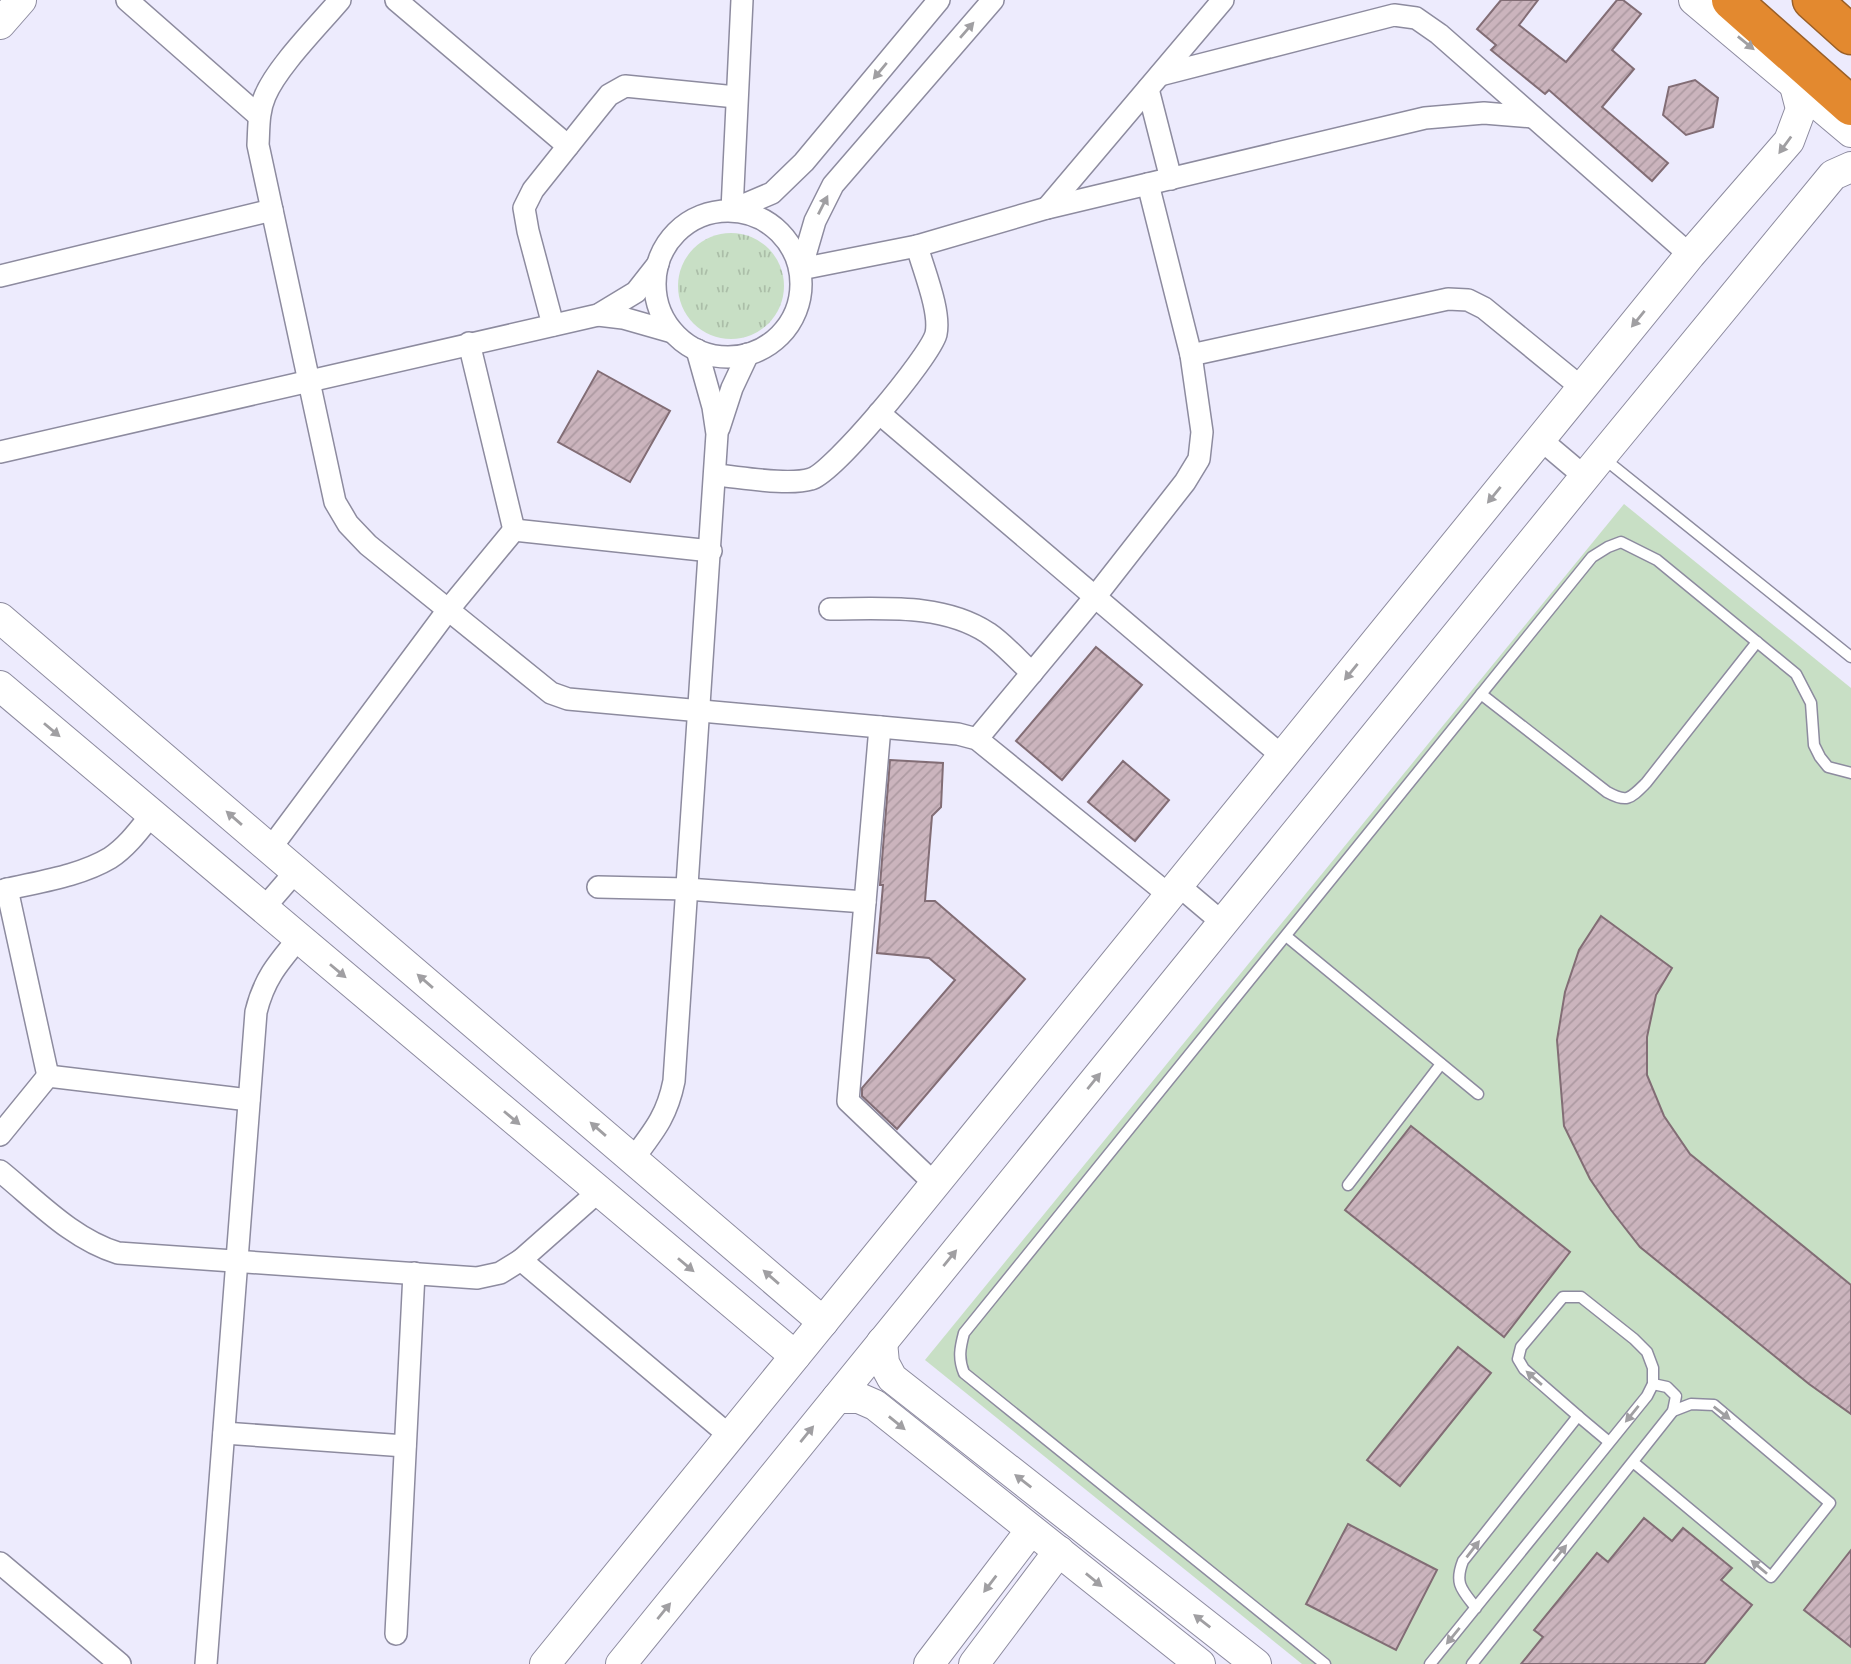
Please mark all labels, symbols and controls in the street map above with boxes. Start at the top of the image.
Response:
one-way arrow [959,21,974,38]
one-way arrow [1737,36,1755,51]
one-way arrow [873,63,888,80]
one-way arrow [1778,136,1792,154]
one-way arrow [817,195,828,215]
one-way arrow [1631,310,1646,327]
one-way arrow [1487,486,1502,504]
one-way arrow [1344,663,1359,680]
one-way arrow [44,722,61,737]
one-way arrow [225,811,242,826]
one-way arrow [330,963,347,978]
one-way arrow [416,973,434,989]
one-way arrow [1086,1072,1101,1090]
one-way arrow [504,1110,521,1125]
one-way arrow [589,1121,607,1137]
one-way arrow [943,1249,958,1267]
one-way arrow [678,1257,695,1272]
one-way arrow [762,1269,780,1285]
one-way arrow [1525,1370,1543,1386]
one-way arrow [1713,1405,1731,1419]
one-way arrow [1625,1406,1640,1423]
one-way arrow [889,1415,906,1430]
one-way arrow [799,1426,814,1443]
one-way arrow [1015,1474,1032,1489]
one-way arrow [1465,1541,1480,1559]
one-way arrow [1552,1545,1567,1562]
one-way arrow [1751,1560,1768,1575]
one-way arrow [1086,1572,1103,1587]
one-way arrow [983,1575,997,1593]
one-way arrow [656,1603,671,1620]
one-way arrow [1194,1614,1212,1629]
one-way arrow [1446,1627,1461,1644]

